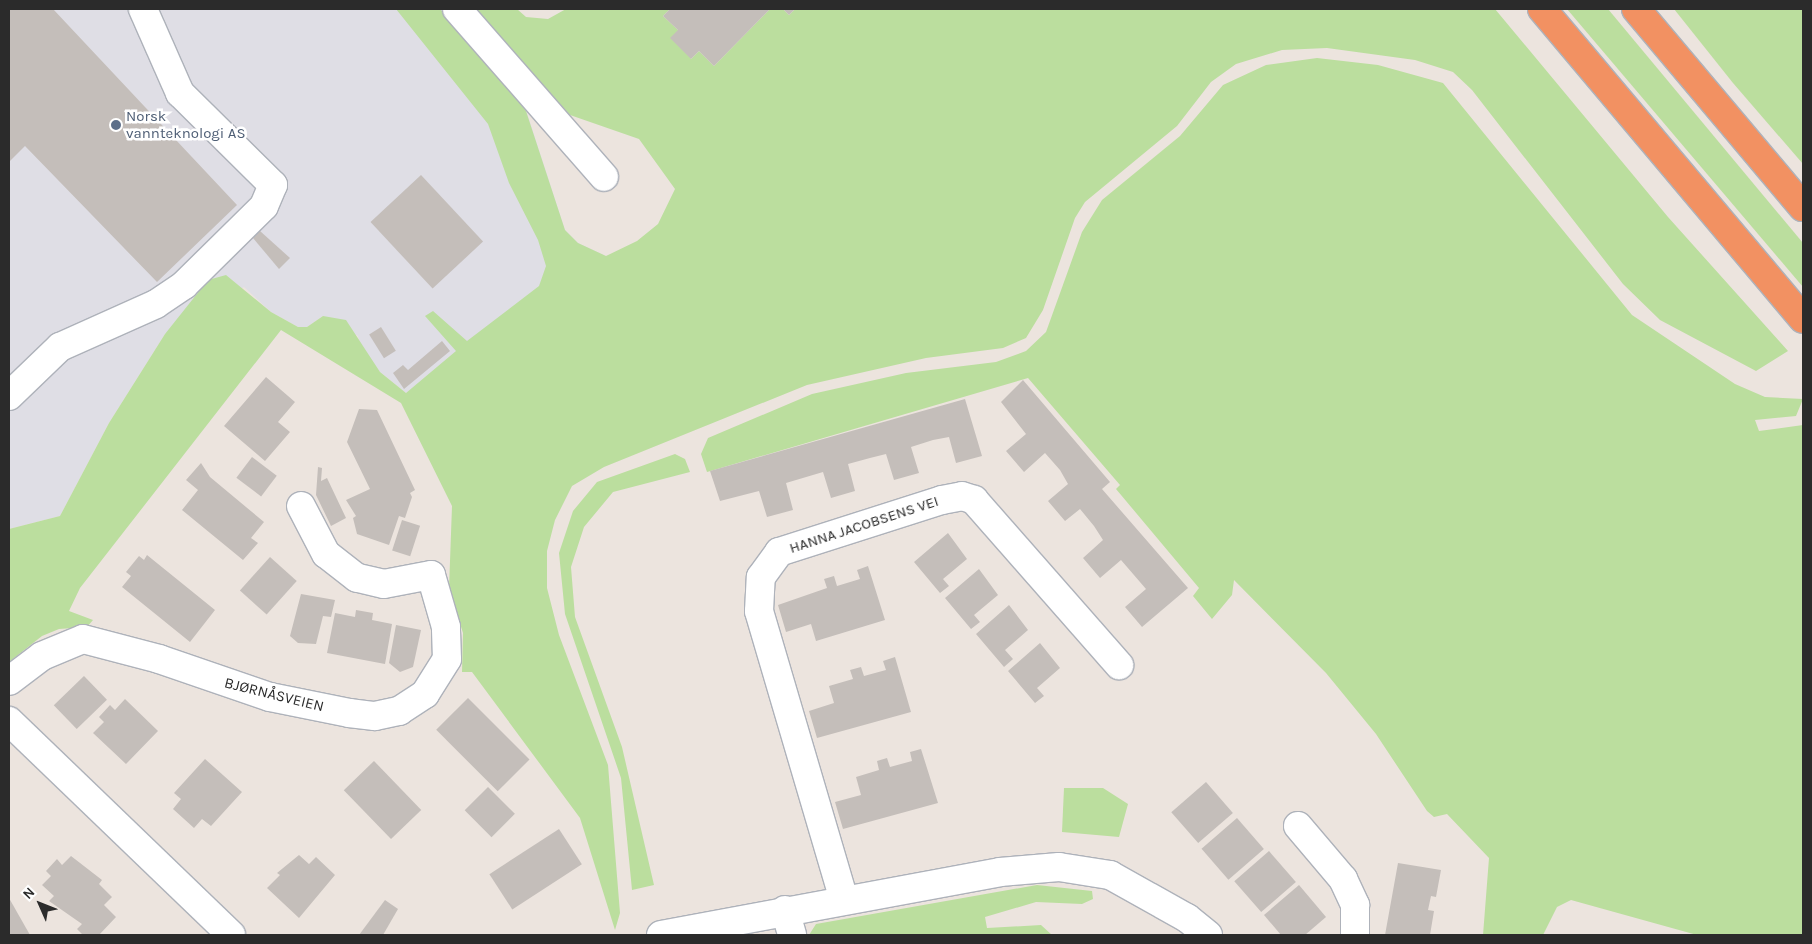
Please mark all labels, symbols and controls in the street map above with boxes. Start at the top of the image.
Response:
place label: Norsk vannteknologi AS [126,107,246,142]
marker: Norsk vannteknologi AS [110,119,122,131]
street label: HANNA JACOBSENS VEI [787,492,941,558]
street label: BJØRNÅSVEIEN [222,674,326,716]
north arrow [15,879,65,929]
text: N [19,884,38,903]

